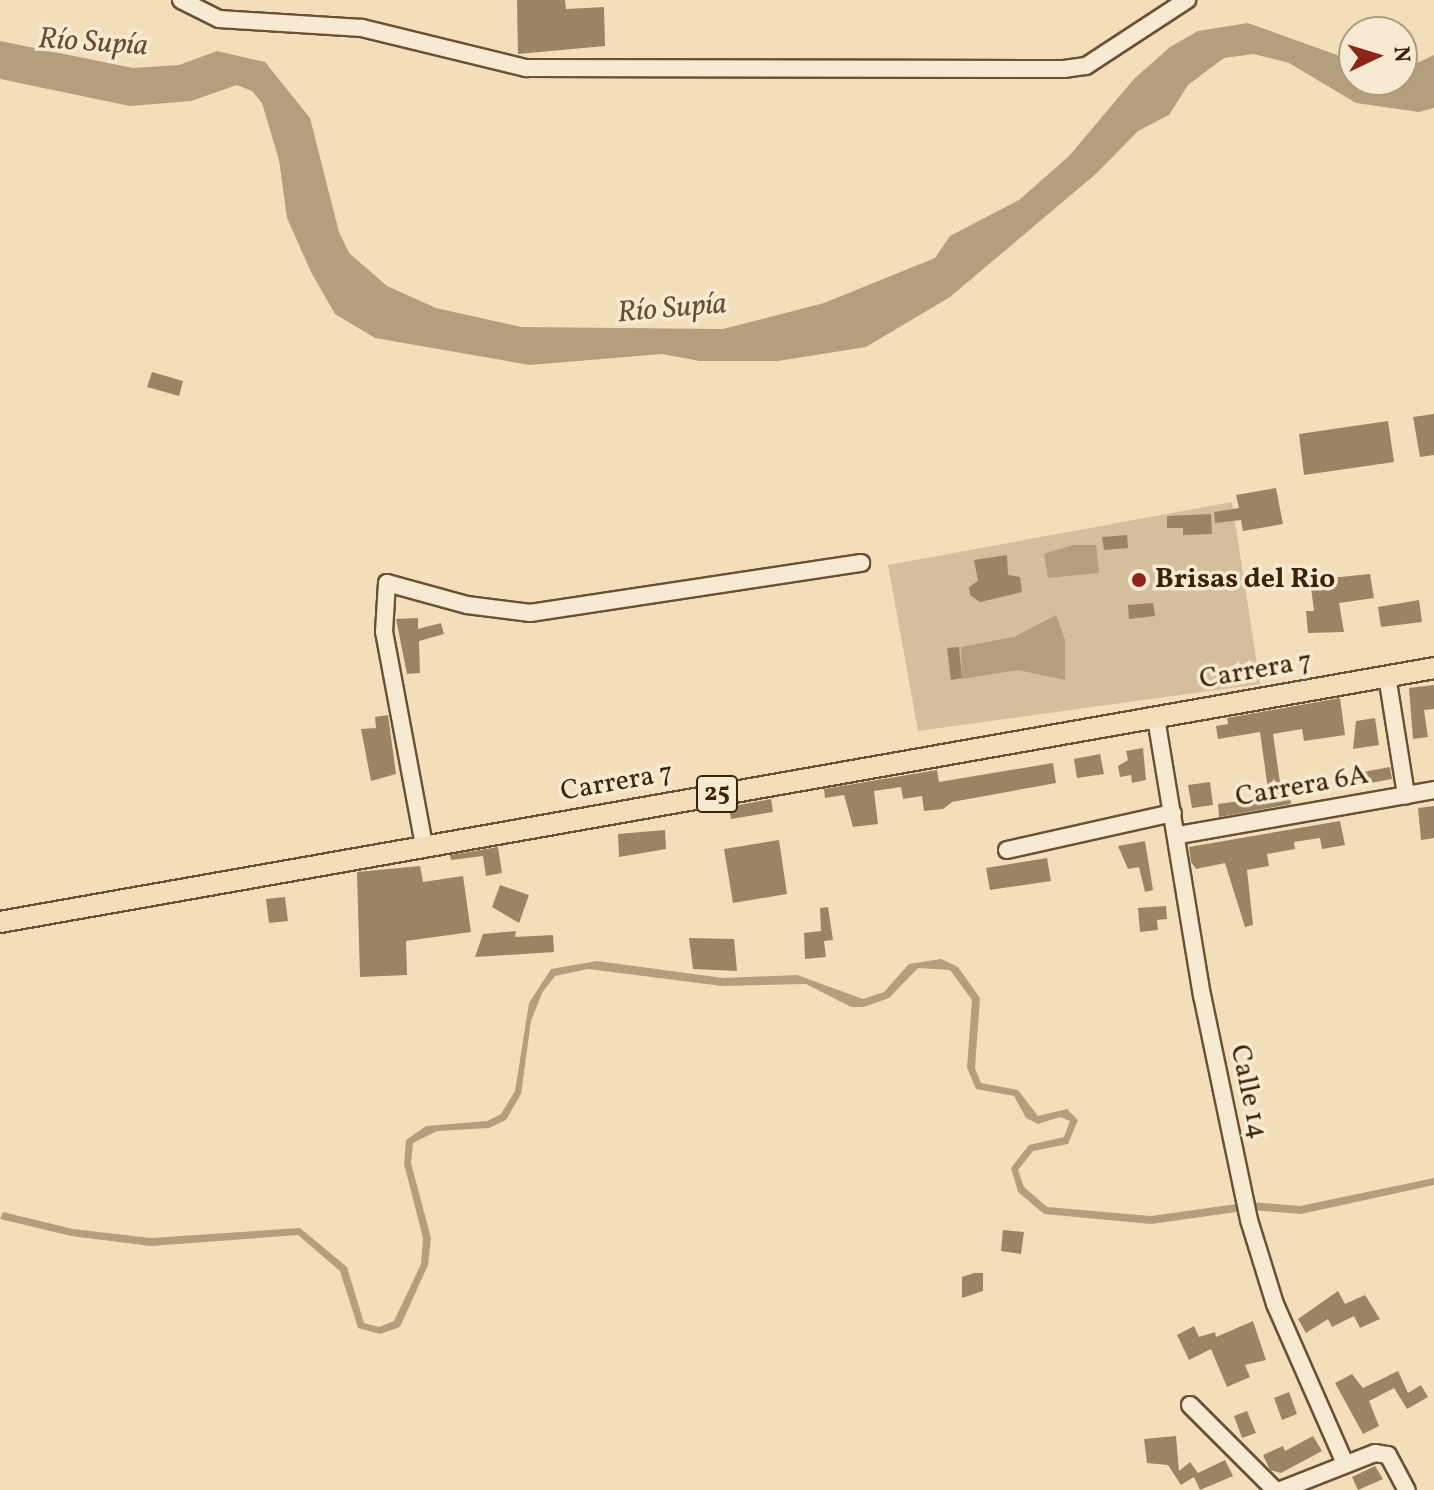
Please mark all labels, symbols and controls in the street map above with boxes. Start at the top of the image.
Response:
north arrow [1338,16,1418,96]
water label: Río Supía [37,21,149,65]
text: N [1384,45,1416,63]
water label: Río Supía [616,286,728,332]
place label: Brisas del Rio [1155,563,1335,597]
marker: Brisas del Rio [1130,571,1148,589]
street label: Carrera 7 [1197,645,1315,697]
street label: Carrera 7 [558,757,676,809]
street label: Carrera 6A [1233,759,1371,815]
road number: 25 [695,772,739,816]
street label: Calle 14 [1222,1042,1274,1142]

